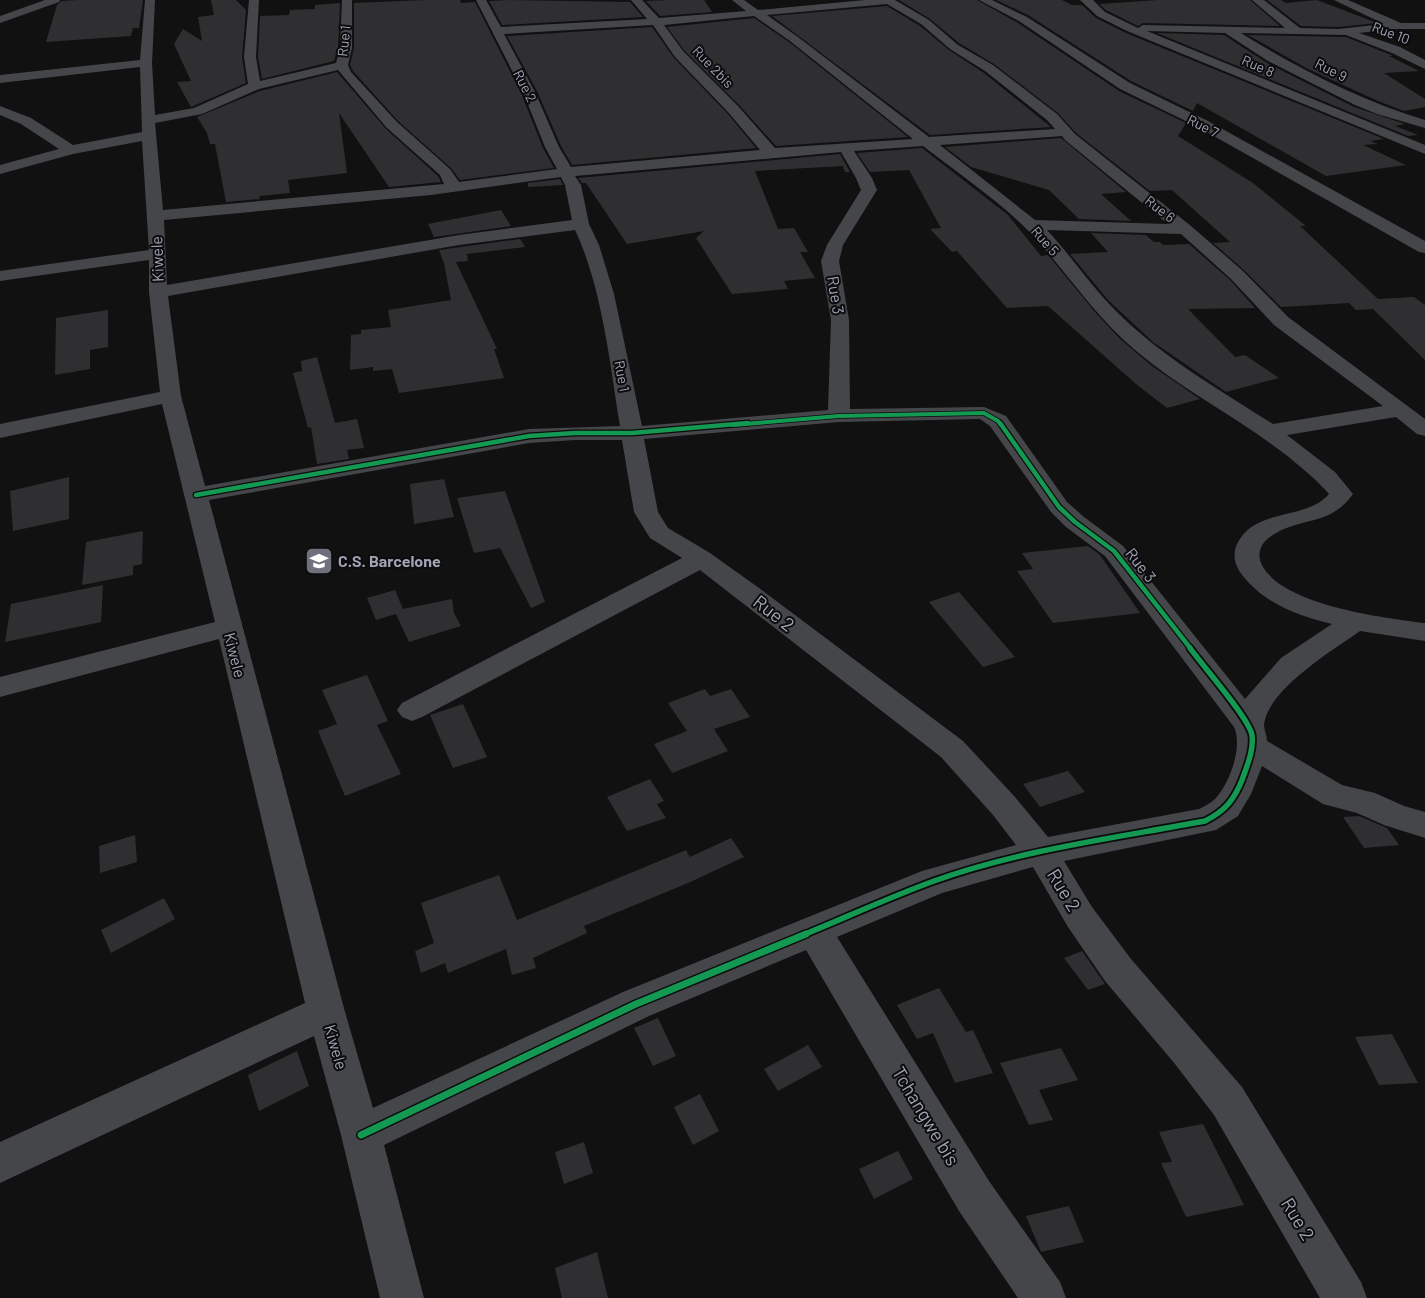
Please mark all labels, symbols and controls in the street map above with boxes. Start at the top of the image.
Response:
street label: Rue 10 [1370,18,1413,47]
street label: Rue 1 [333,25,354,57]
street label: Rue 2bis [689,42,738,91]
street label: Rue 8 [1239,51,1277,80]
street label: Rue 9 [1312,54,1350,85]
street label: Rue 2 [510,67,541,105]
street label: Rue 7 [1185,110,1222,141]
street label: Rue 6 [1142,192,1179,226]
street label: Rue 5 [1028,222,1063,259]
street label: Kiwele [146,236,167,282]
street label: Rue 3 [824,274,849,315]
street label: Rue 1 [611,359,634,393]
street label: Rue 3 [1122,544,1161,586]
school or university icon: C.S. Barcelone [304,546,334,576]
place label: C.S. Barcelone [338,551,441,570]
street label: Rue 2 [749,589,799,636]
street label: Kiwele [221,630,250,679]
street label: Rue 2 [1043,864,1086,915]
street label: Kiwele [321,1022,352,1072]
street label: Tchangwe bis [888,1062,965,1169]
street label: Rue 2 [1277,1193,1320,1244]

